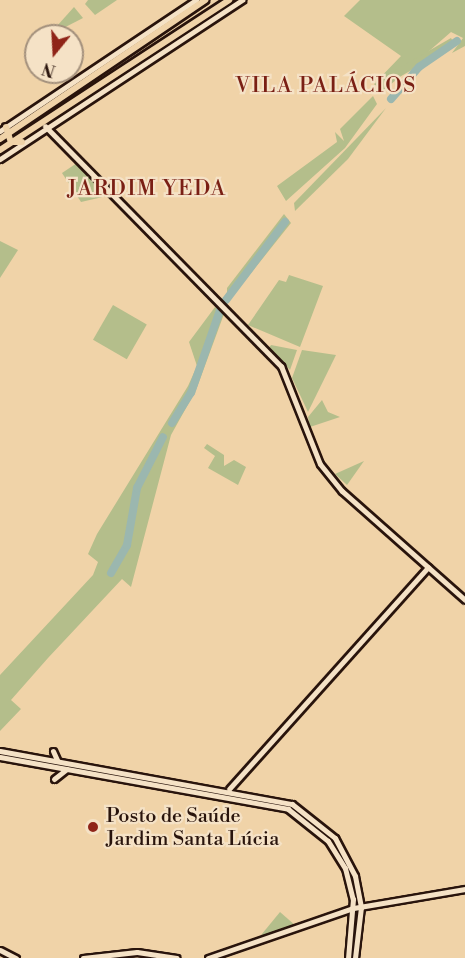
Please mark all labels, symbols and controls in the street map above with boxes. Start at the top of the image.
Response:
north arrow [24,24,84,84]
text: N [40,58,58,81]
district label: VILA PALÁCIOS [235,73,417,99]
district label: JARDIM YEDA [67,176,227,202]
place label: Posto de Saúde Jardim Santa Lúcia [106,804,279,851]
marker: Posto de Saúde Jardim Santa Lúcia [84,818,102,836]

